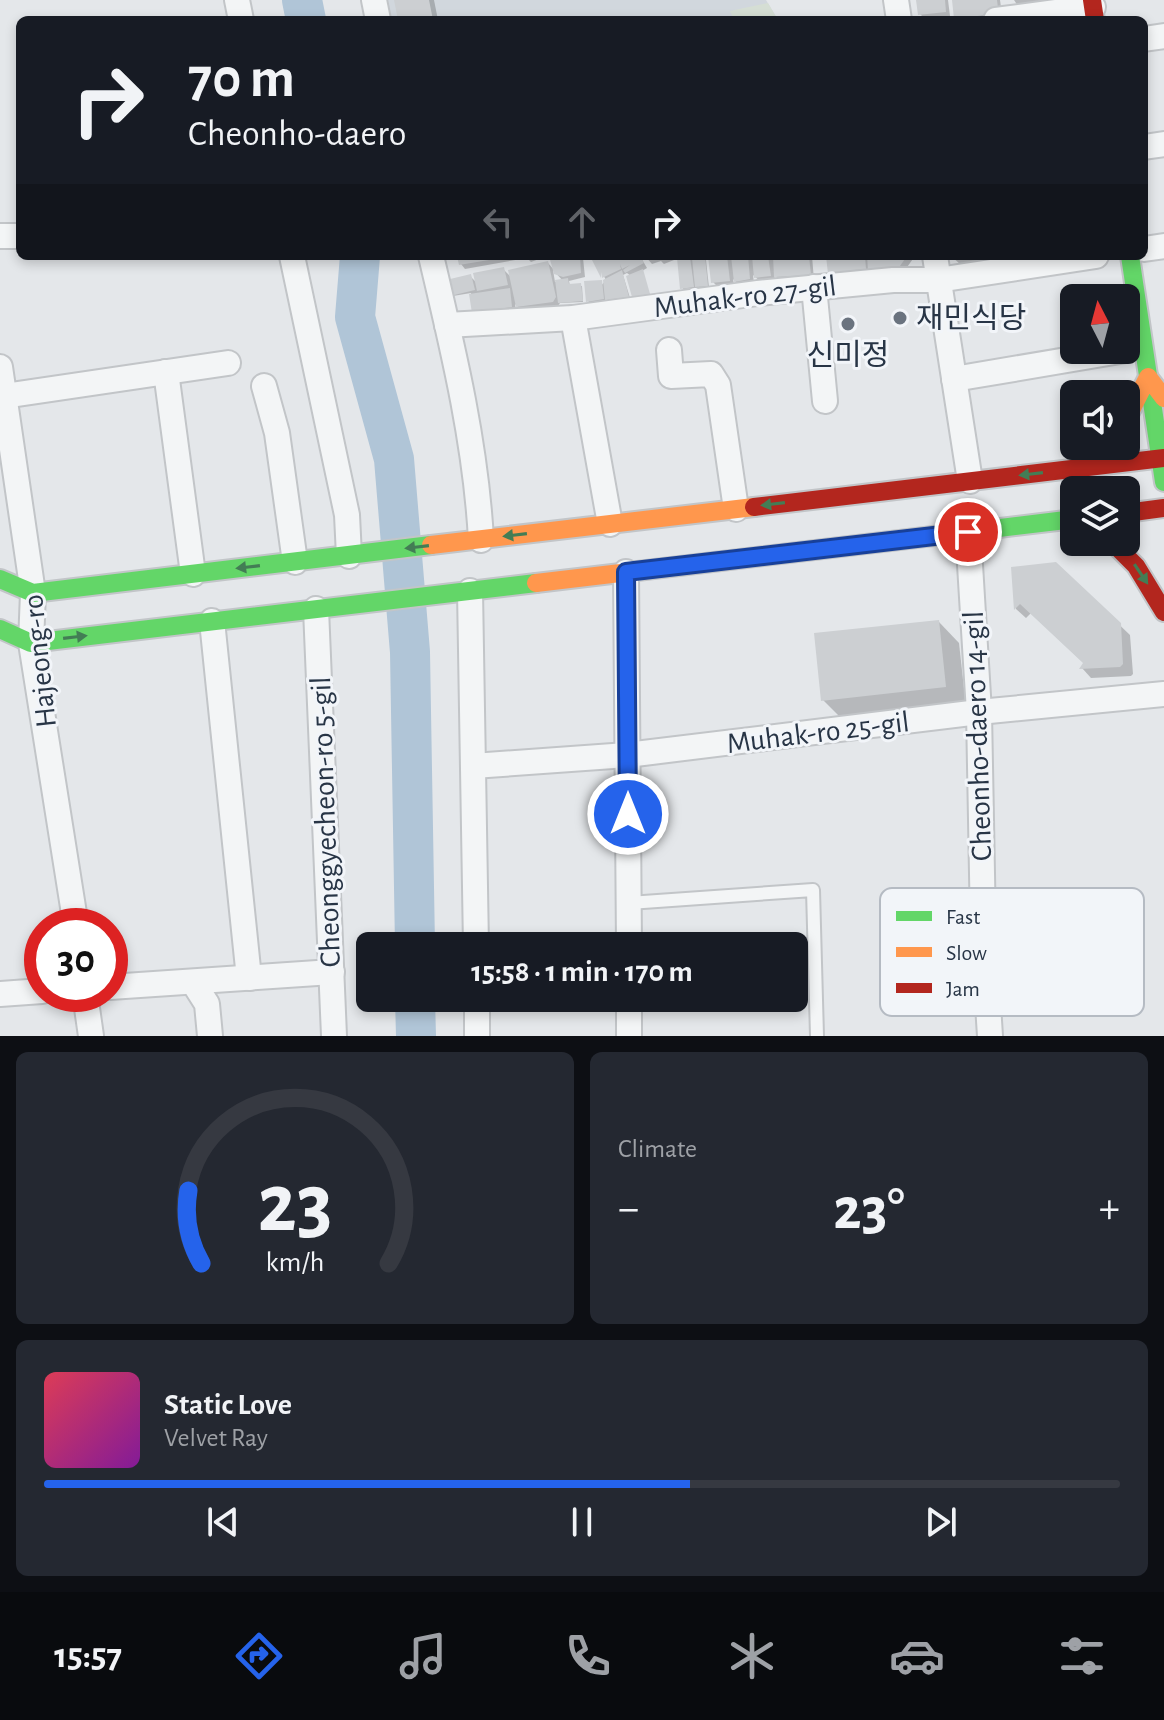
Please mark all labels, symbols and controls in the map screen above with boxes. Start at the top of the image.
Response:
icon: right [56,48,160,152]
text: 70 m [188,51,295,107]
text: Cheonho-daero [188,116,406,152]
icon: left [476,200,520,244]
icon: ahead [560,200,604,244]
icon: right [644,200,688,244]
street label: Muhak-ro 27-gil [652,271,838,323]
north arrow [1060,284,1140,364]
map controls [1060,284,1140,556]
place label: 재민식당 [916,303,1026,334]
marker: 재민식당 [891,309,909,327]
marker: 신미정 [839,315,857,333]
place label: 신미정 [807,339,889,371]
button: sound [1060,380,1140,460]
one-way arrow [1018,467,1043,480]
button: layers [1060,476,1140,556]
one-way arrow [760,498,785,511]
pin [934,498,1002,566]
icon: arrive [946,510,990,554]
one-way arrow [502,529,527,542]
one-way arrow [404,541,429,554]
one-way arrow [235,561,260,574]
one-way arrow [1134,564,1149,585]
street label: Hajeong-ro [18,593,62,729]
street label: Cheonho-daero 14-gil [959,610,997,862]
one-way arrow [63,631,88,644]
street label: Cheonggyecheon-ro 5-gil [306,676,346,968]
street label: Muhak-ro 25-gil [725,707,911,759]
position arrow [586,772,670,856]
legend [880,888,1144,1016]
text: Fast [946,906,980,928]
speed limit sign: 30 [24,908,128,1012]
text: Slow [946,942,987,964]
text: 15:58 · 1 min · 170 m [471,957,693,987]
text: Jam [946,978,980,1000]
text: Climate [618,1136,697,1162]
text: 23 [257,1163,333,1247]
text: 23° [833,1180,905,1240]
text: − [618,1187,639,1231]
text: + [1099,1187,1120,1231]
text: km/h [266,1248,324,1277]
text: Static Love [164,1390,292,1420]
text: Velvet Ray [164,1425,268,1451]
icon: previous [201,1500,245,1544]
icon: pause [560,1500,604,1544]
icon: next [919,1500,963,1544]
icon: directions [231,1628,287,1684]
icon: music [395,1628,451,1684]
icon: phone [560,1628,616,1684]
icon: climate [724,1628,780,1684]
icon: car [889,1628,945,1684]
icon: filters [1054,1628,1110,1684]
text: 15:57 [54,1638,122,1674]

